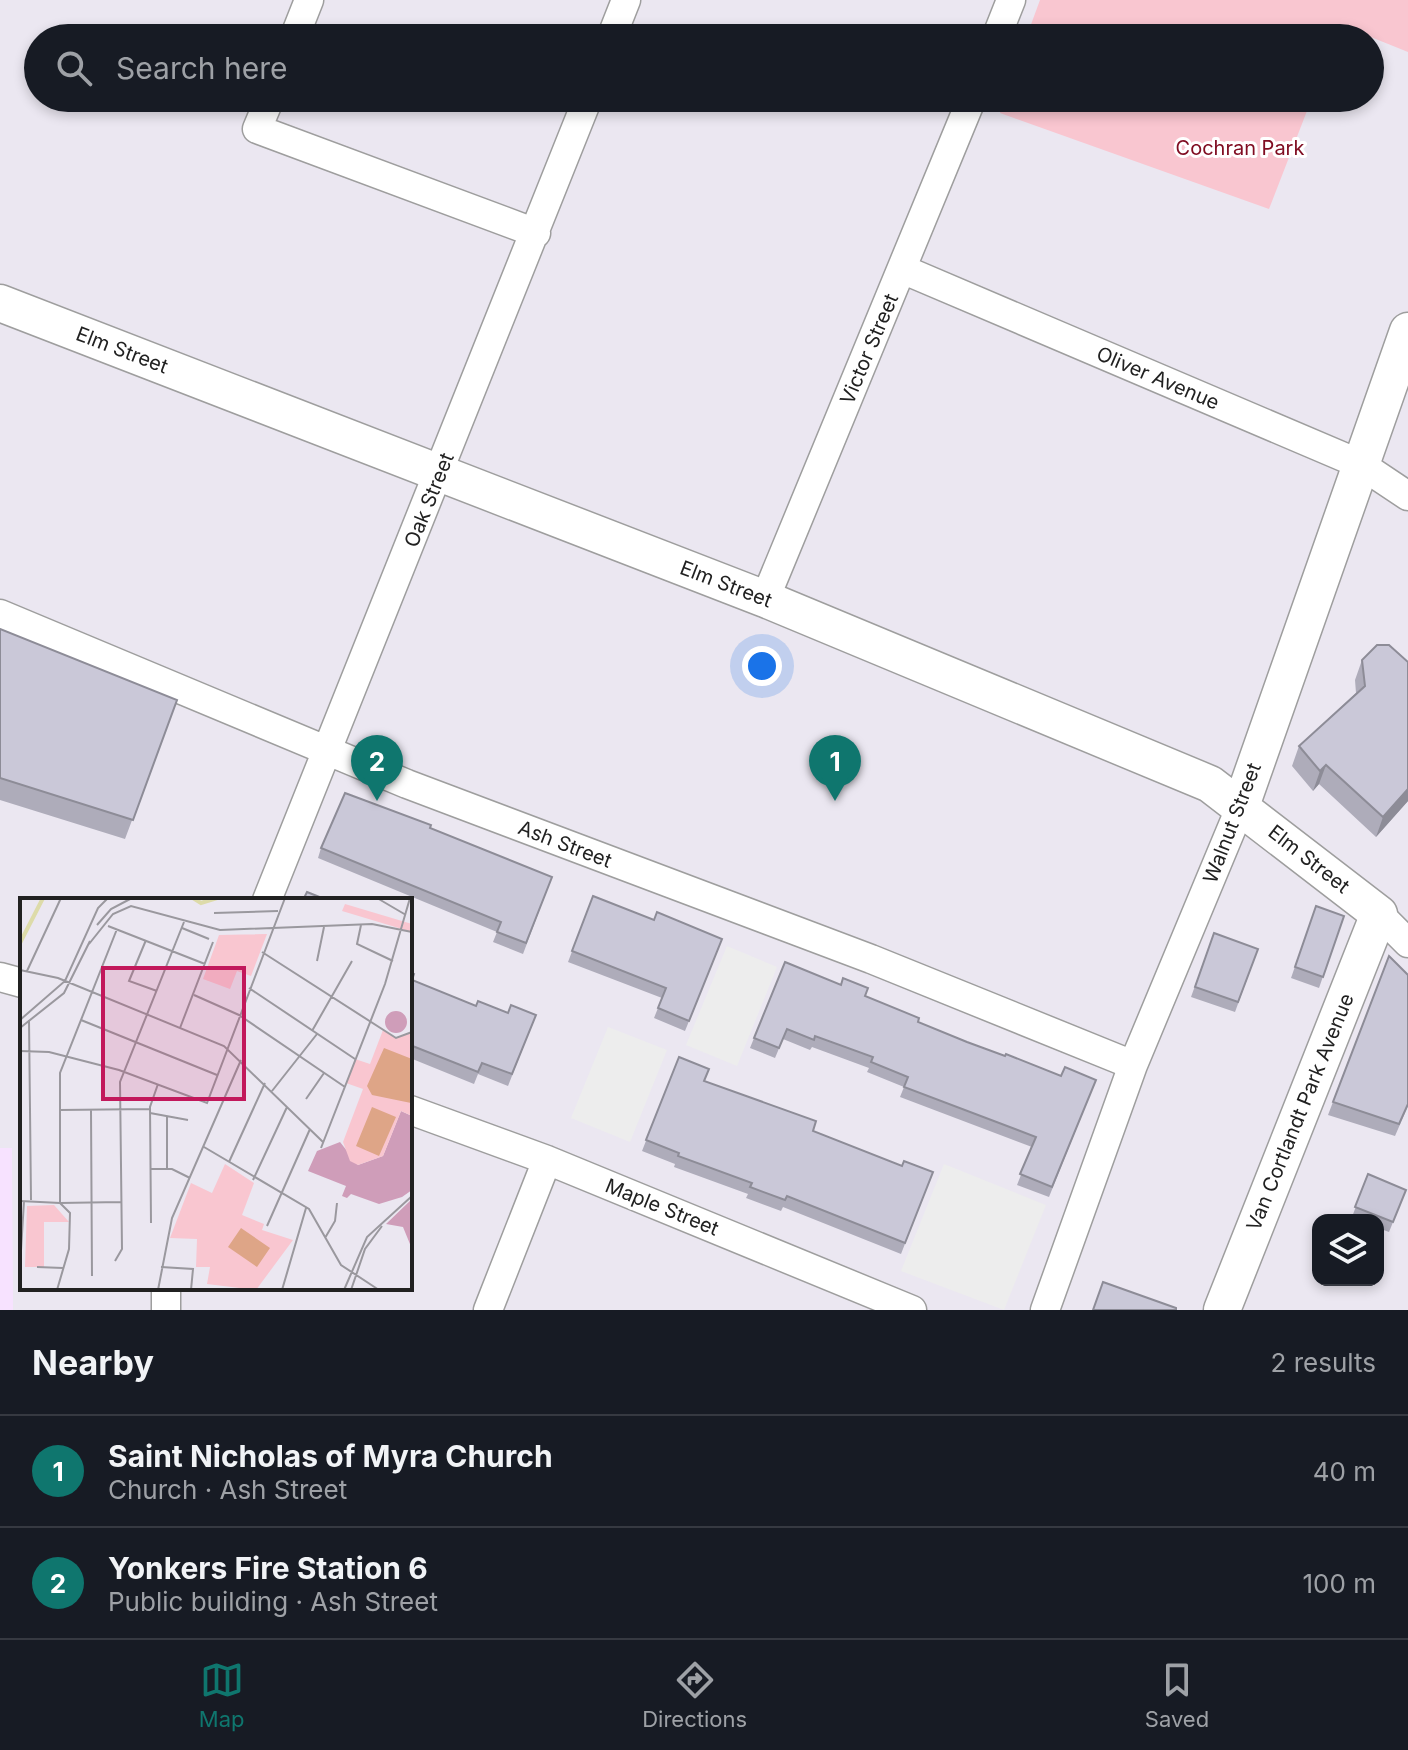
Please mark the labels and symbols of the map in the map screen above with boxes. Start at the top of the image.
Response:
park label: Cochran Park [1176,136,1304,160]
street label: Victor Street [835,290,903,408]
street label: Elm Street [73,322,172,379]
street label: Oliver Avenue [1093,341,1223,415]
street label: Oak Street [399,449,459,551]
street label: Elm Street [677,556,776,613]
your location [742,646,782,686]
pin: 2 [351,735,403,801]
pin: 1 [809,735,861,801]
street label: Walnut Street [1198,759,1266,887]
street label: Ash Street [515,815,616,873]
street label: Elm Street [1264,820,1355,898]
inset map [20,898,412,1290]
street label: Van Cortlandt Park Avenue [1241,990,1359,1234]
street label: Maple Street [602,1173,723,1241]

